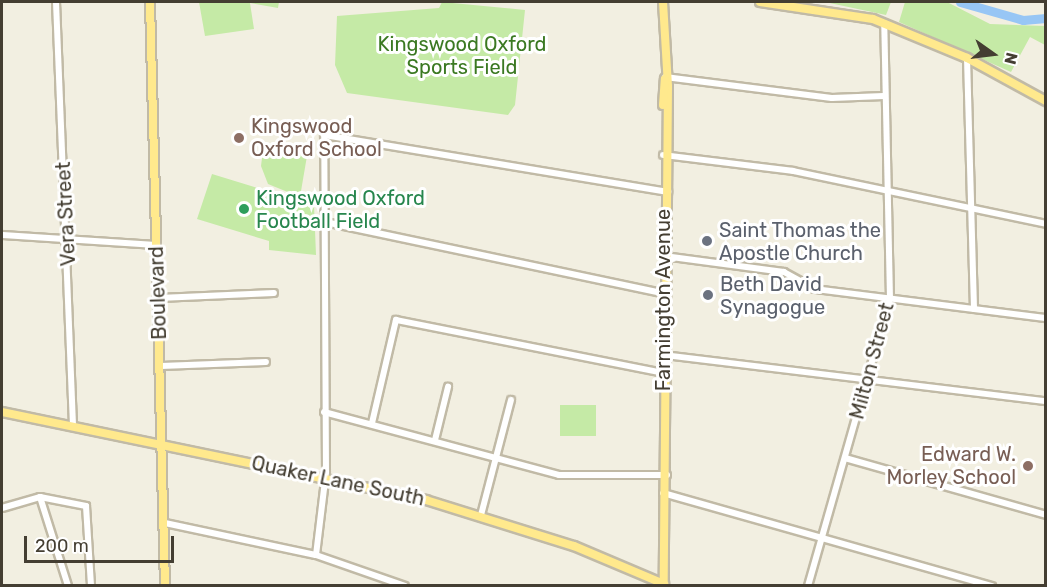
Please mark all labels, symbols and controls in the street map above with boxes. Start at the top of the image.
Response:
north arrow [963,24,1023,84]
park label: Kingswood Oxford Sports Field [378,33,546,80]
text: N [1000,51,1022,66]
place label: Kingswood Oxford School [251,114,382,161]
marker: Kingswood Oxford School [232,131,246,145]
street label: Vera Street [51,161,81,267]
place label: Kingswood Oxford Football Field [256,186,425,233]
marker: Kingswood Oxford Football Field [237,202,251,216]
street label: Farmington Avenue [651,209,675,391]
place label: Saint Thomas the Apostle Church [719,218,882,265]
marker: Saint Thomas the Apostle Church [700,234,714,248]
street label: Boulevard [144,246,172,340]
place label: Beth David Synagogue [720,272,825,319]
marker: Beth David Synagogue [701,288,715,302]
street label: Milton Street [845,300,899,422]
place label: Edward W. Morley School [886,442,1016,489]
street label: Quaker Lane South [249,451,427,511]
marker: Edward W. Morley School [1021,459,1035,473]
scale bar [27,524,177,562]
text: 200 m [35,535,89,557]

